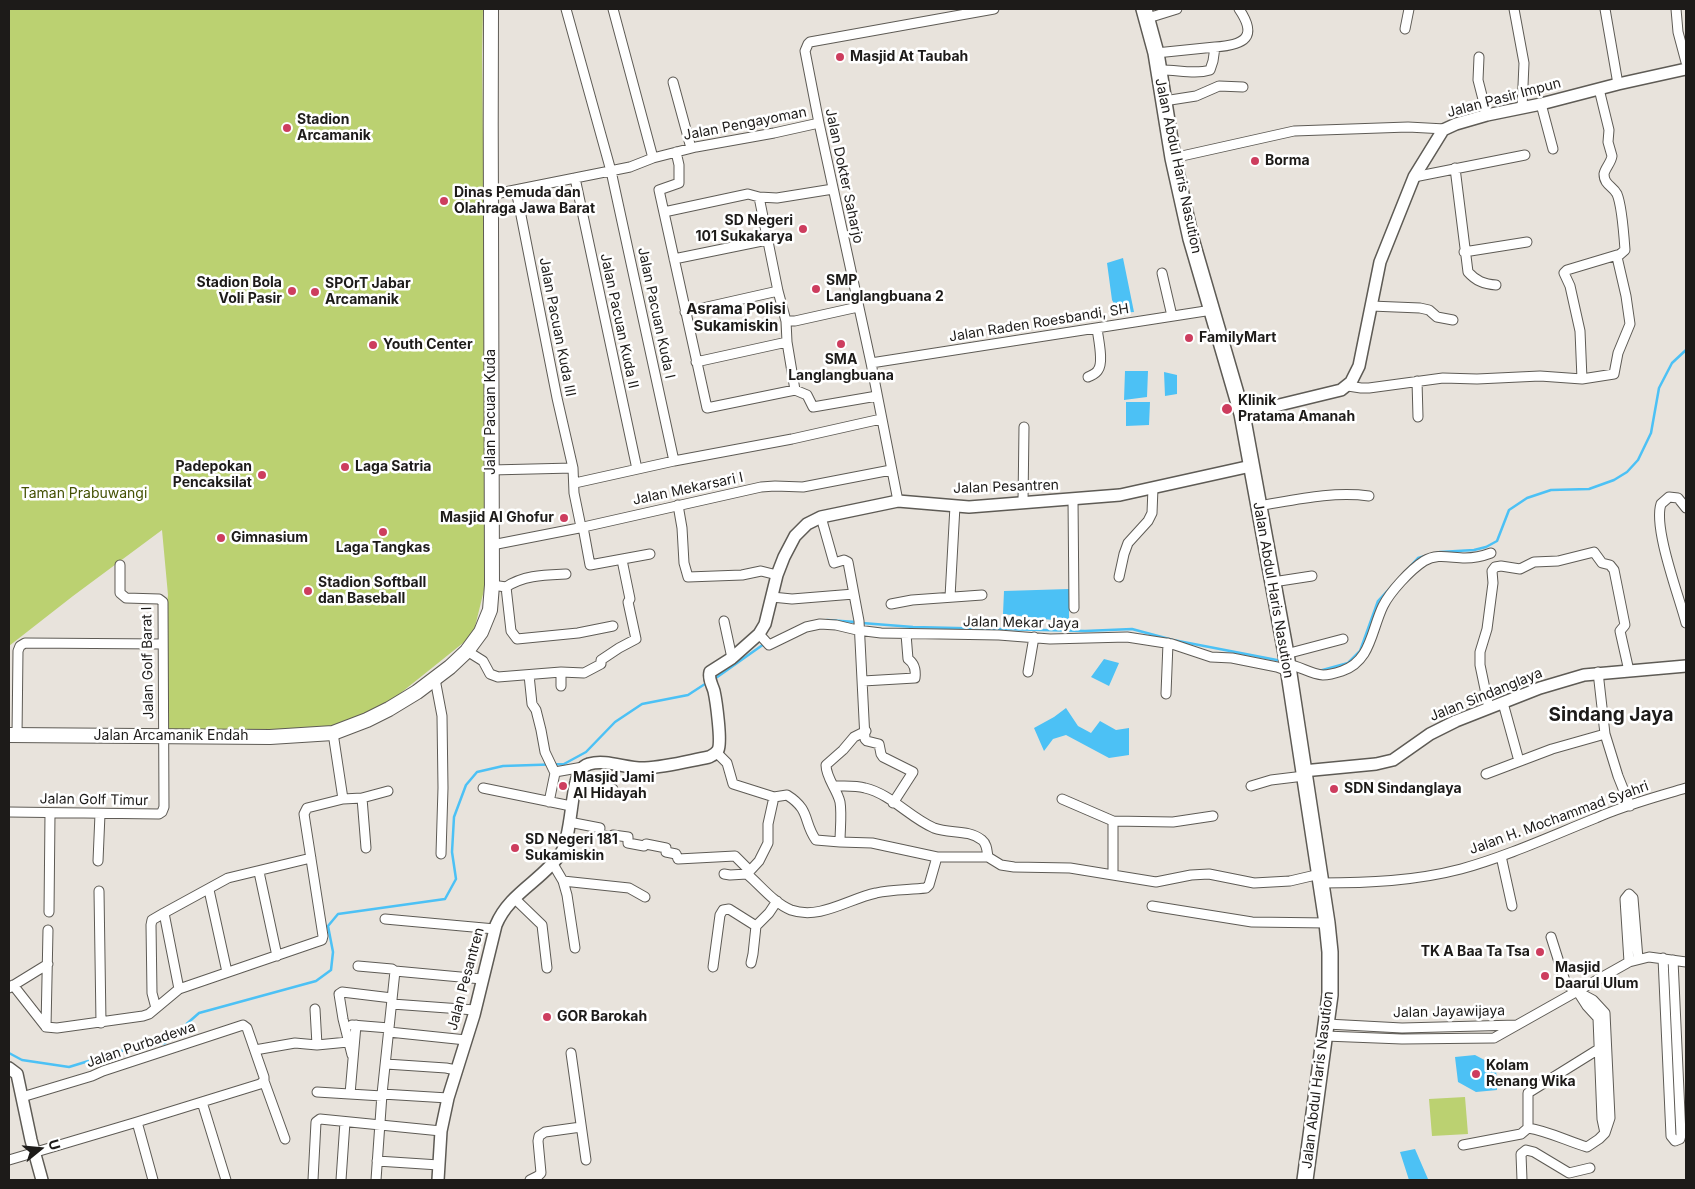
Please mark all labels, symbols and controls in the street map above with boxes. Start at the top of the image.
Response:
place label: Masjid At Taubah [850,49,968,65]
marker: Masjid At Taubah [834,51,846,63]
street label: Jalan Pasir Impun [1445,75,1563,121]
street label: Jalan Abdul Haris Nasution [1151,77,1205,255]
street label: Jalan Pengayoman [682,104,808,144]
street label: Jalan Dokter Saharjo [821,107,867,245]
place label: Stadion Arcamanik [297,112,371,144]
marker: Stadion Arcamanik [281,122,293,134]
place label: Borma [1265,153,1310,169]
marker: Borma [1249,155,1261,167]
place label: Dinas Pemuda dan Olahraga Jawa Barat [454,185,595,218]
marker: Dinas Pemuda dan Olahraga Jawa Barat [438,195,450,207]
place label: SD Negeri 101 Sukakarya [695,213,793,246]
marker: SD Negeri 101 Sukakarya [797,223,809,235]
street label: Jalan Pacuan Kuda I [634,246,678,380]
street label: Jalan Pacuan Kuda II [596,252,642,390]
street label: Jalan Pacuan Kuda III [535,256,579,398]
place label: SMP Langlangbuana 2 [826,273,944,306]
place label: Stadion Bola Voli Pasir [197,275,282,308]
place label: SPOrT Jabar Arcamanik [325,276,411,308]
marker: SMP Langlangbuana 2 [810,283,822,295]
marker: Stadion Bola Voli Pasir [286,285,298,297]
marker: SPOrT Jabar Arcamanik [309,286,321,298]
district label: Asrama Polisi Sukamiskin [686,300,786,335]
street label: Jalan Raden Roesbandi, SH [948,300,1130,346]
place label: FamilyMart [1199,330,1276,346]
marker: FamilyMart [1183,332,1195,344]
place label: Youth Center [383,337,473,353]
marker: SMA Langlangbuana [835,338,847,350]
marker: Youth Center [367,339,379,351]
street label: Jalan Pacuan Kuda [483,349,499,475]
place label: SMA Langlangbuana [788,352,894,384]
place label: Klinik Pratama Amanah [1238,393,1355,426]
marker: Klinik Pratama Amanah [1220,402,1234,416]
place label: Padepokan Pencaksilat [173,459,252,492]
place label: Laga Satria [355,459,431,475]
marker: Laga Satria [339,461,351,473]
marker: Padepokan Pencaksilat [256,469,268,481]
street label: Jalan Mekarsari I [631,469,745,509]
street label: Jalan Pesantren [953,477,1059,497]
park label: Taman Prabuwangi [21,486,147,502]
street label: Jalan Abdul Haris Nasution [1249,500,1297,680]
place label: Masjid Al Ghofur [440,510,554,526]
marker: Masjid Al Ghofur [558,512,570,524]
marker: Laga Tangkas [377,526,389,538]
place label: Gimnasium [231,530,308,546]
marker: Gimnasium [215,532,227,544]
place label: Laga Tangkas [336,540,430,556]
place label: Stadion Softball dan Baseball [318,575,426,608]
marker: Stadion Softball dan Baseball [302,585,314,597]
street label: Jalan Golf Barat I [139,606,157,720]
street label: Jalan Mekar Jaya [963,614,1079,632]
street label: Jalan Sindanglaya [1427,665,1545,725]
district label: Sindang Jaya [1549,704,1673,726]
street label: Jalan Arcamanik Endah [94,728,248,744]
place label: Masjid Jami Al Hidayah [573,770,655,802]
street label: Jalan H. Mochammad Syahri [1467,778,1651,858]
marker: Masjid Jami Al Hidayah [557,780,569,792]
place label: SDN Sindanglaya [1344,781,1462,797]
marker: SDN Sindanglaya [1328,783,1340,795]
street label: Jalan Golf Timur [39,791,149,809]
place label: SD Negeri 181 Sukamiskin [525,832,618,864]
marker: SD Negeri 181 Sukamiskin [509,842,521,854]
street label: Jalan Pesantren [444,926,488,1032]
place label: TK A Baa Ta Tsa [1421,944,1530,960]
marker: TK A Baa Ta Tsa [1534,946,1546,958]
place label: Masjid Daarul Ulum [1555,960,1638,992]
marker: Masjid Daarul Ulum [1539,970,1551,982]
street label: Jalan Abdul Haris Nasution [1299,990,1337,1170]
street label: Jalan Jayawijaya [1393,1003,1505,1021]
place label: GOR Barokah [557,1009,647,1025]
marker: GOR Barokah [541,1011,553,1023]
street label: Jalan Purbadewa [84,1018,198,1072]
place label: Kolam Renang Wika [1486,1058,1576,1090]
marker: Kolam Renang Wika [1470,1068,1482,1080]
north arrow [15,1124,65,1174]
text: U [45,1137,64,1152]

